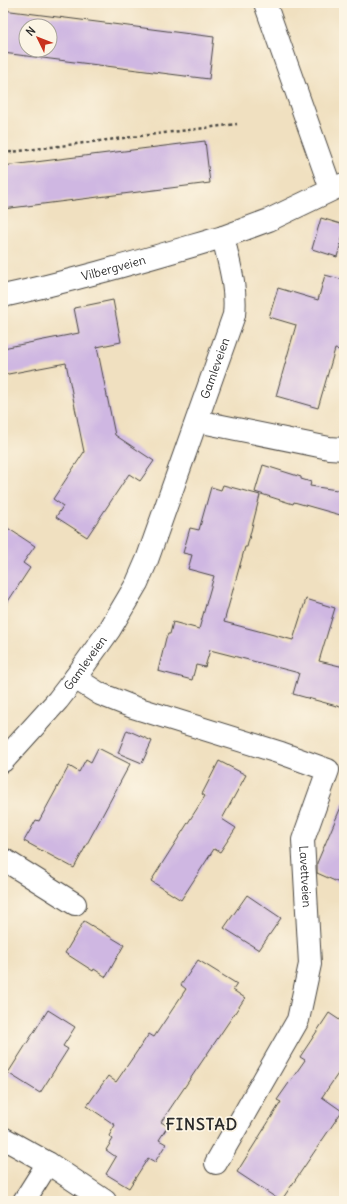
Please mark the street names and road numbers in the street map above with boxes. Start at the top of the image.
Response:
street label: Vilbergveien [80,252,147,284]
street label: Gamleveien [197,336,232,401]
street label: Gamleveien [60,633,110,693]
street label: Lavettveien [296,845,315,908]

